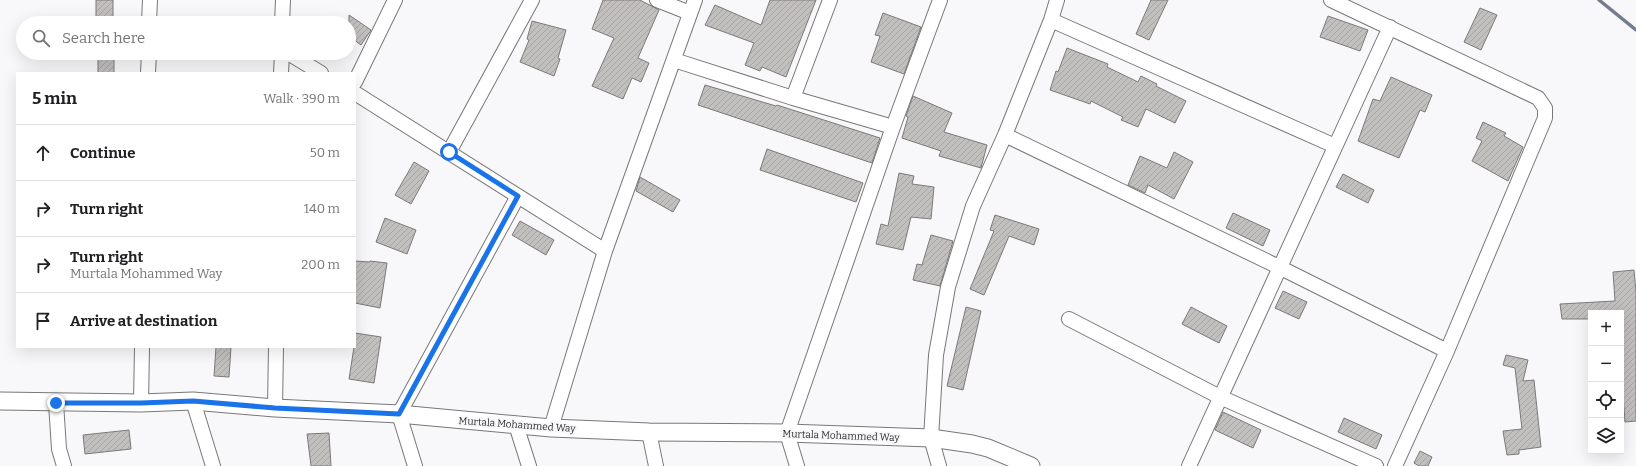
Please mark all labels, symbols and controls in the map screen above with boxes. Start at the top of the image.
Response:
search box [16,16,356,60]
icon: search [30,27,52,49]
text: Search here [62,29,145,47]
text: 5 min [32,88,77,109]
text: Walk · 390 m [263,91,340,106]
icon: ahead [32,142,54,164]
route start [440,143,458,161]
text: Continue [70,144,136,162]
text: 50 m [310,145,340,160]
icon: right [32,198,54,220]
text: Turn right [70,200,143,218]
text: 140 m [304,201,340,216]
text: Turn right [70,248,143,266]
icon: right [32,254,54,276]
text: 200 m [301,257,340,272]
text: Murtala Mohammed Way [70,266,222,281]
icon: arrive [32,310,54,332]
map controls [1588,310,1624,454]
button: + [1588,310,1624,346]
text: Arrive at destination [70,312,217,330]
button: − [1588,346,1624,382]
button: locate [1588,382,1624,418]
route end [47,394,65,412]
street label: Murtala Mohammed Way [458,415,577,435]
button: layers [1588,418,1624,454]
street label: Murtala Mohammed Way [782,428,900,444]

